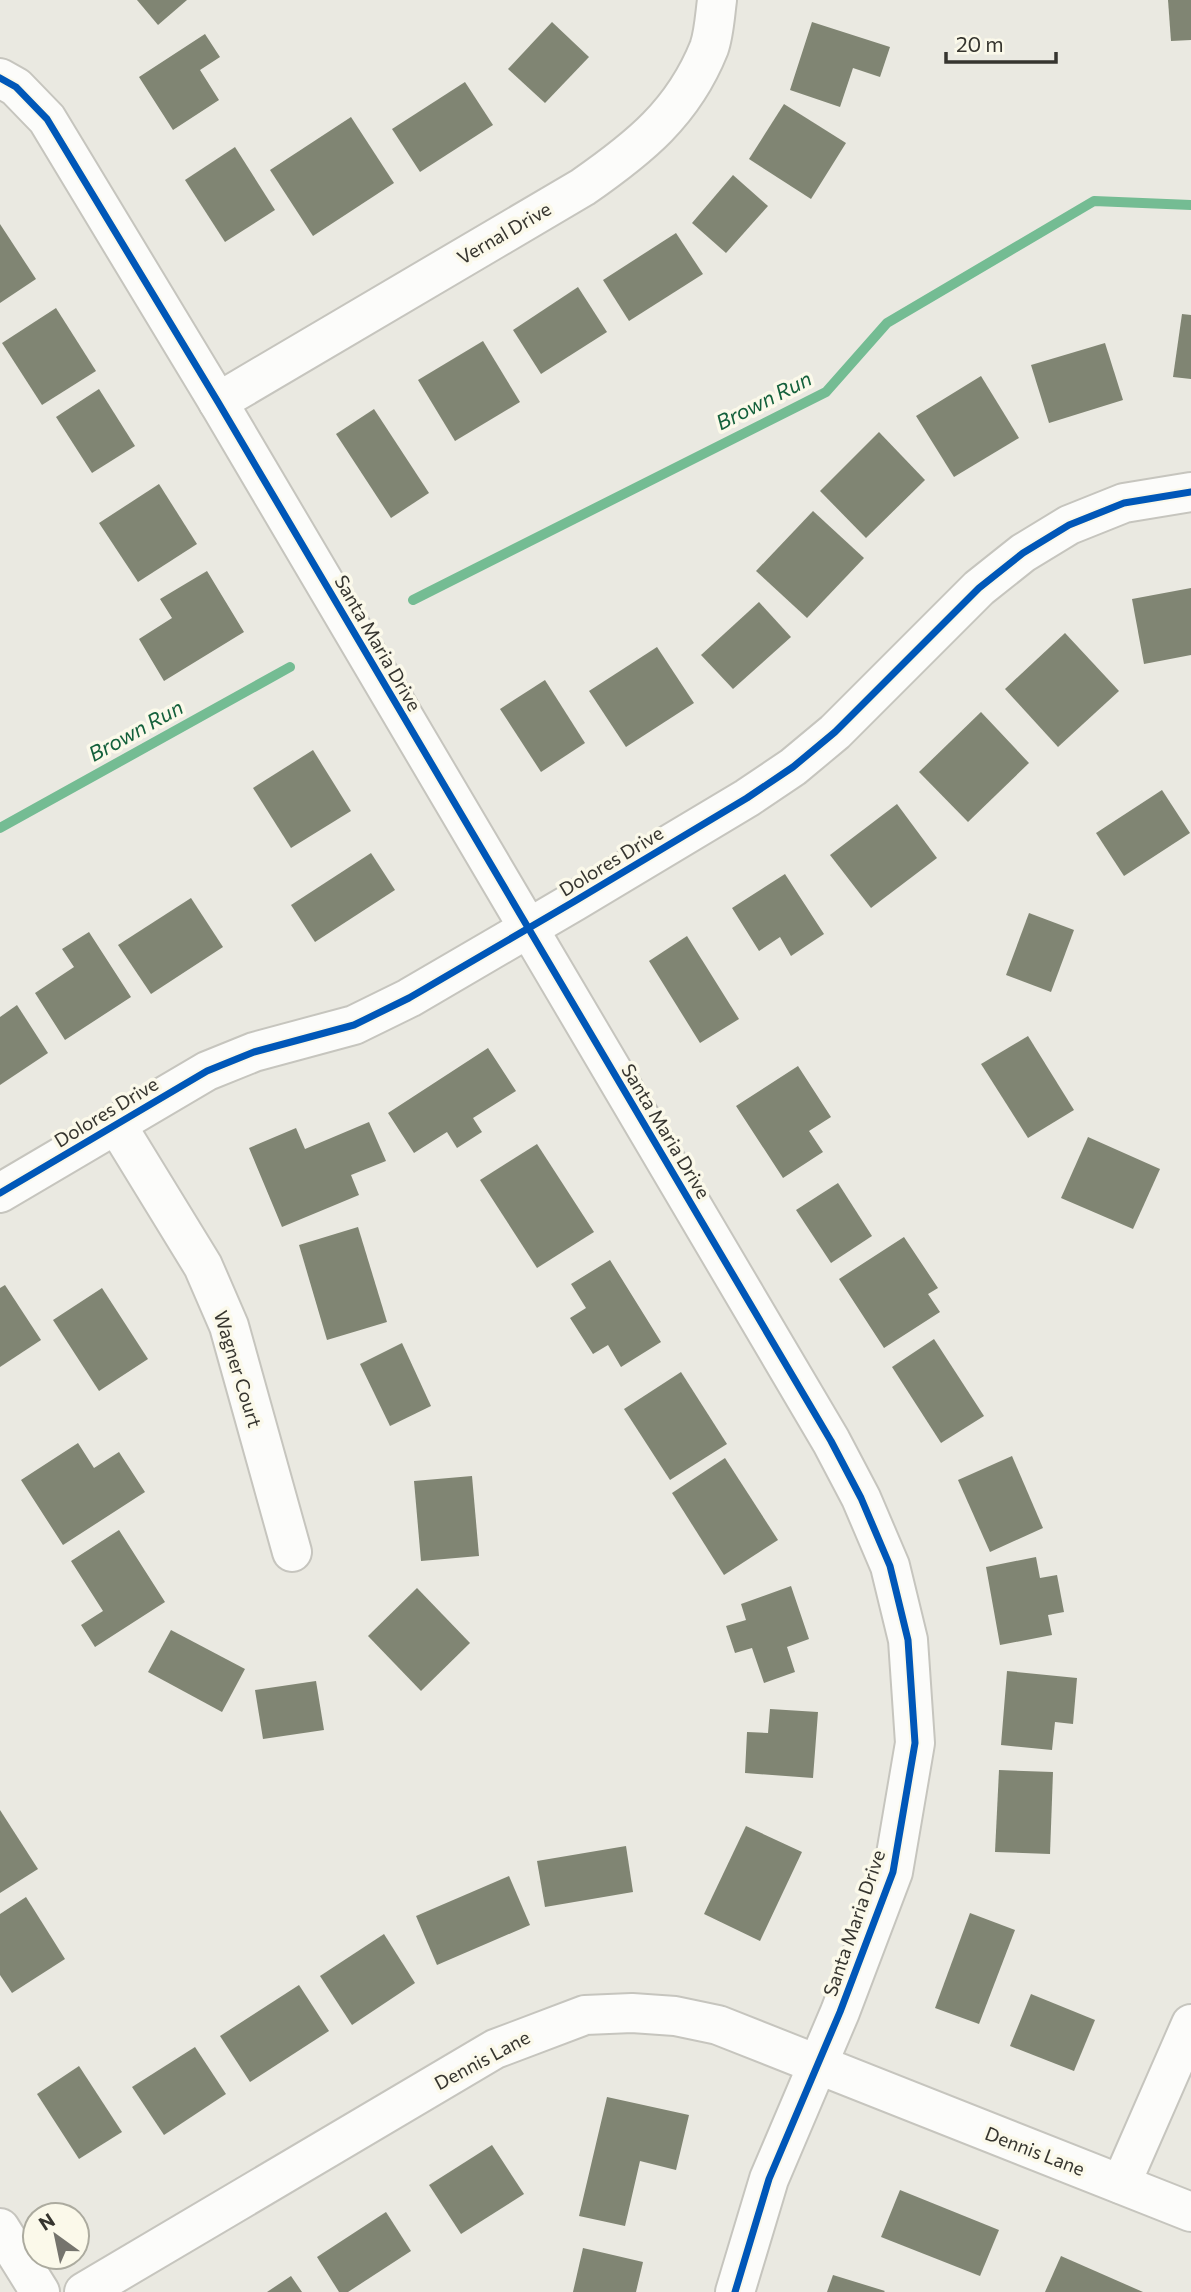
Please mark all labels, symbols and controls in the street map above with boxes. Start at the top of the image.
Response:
scale bar [946,21,1056,65]
text: 20 m [956,31,1004,56]
street label: Vernal Drive [453,196,555,269]
water label: Brown Run [711,365,815,434]
street label: Santa Maria Drive [330,571,427,715]
water label: Brown Run [84,694,187,766]
street label: Dolores Drive [555,821,667,901]
street label: Santa Maria Drive [617,1059,716,1202]
street label: Dolores Drive [50,1072,162,1152]
street label: Wagner Court [210,1308,267,1430]
street label: Santa Maria Drive [818,1847,889,1999]
street label: Dennis Lane [430,2025,533,2094]
street label: Dennis Lane [982,2121,1088,2180]
north arrow [21,2201,91,2271]
text: N [34,2208,59,2235]

